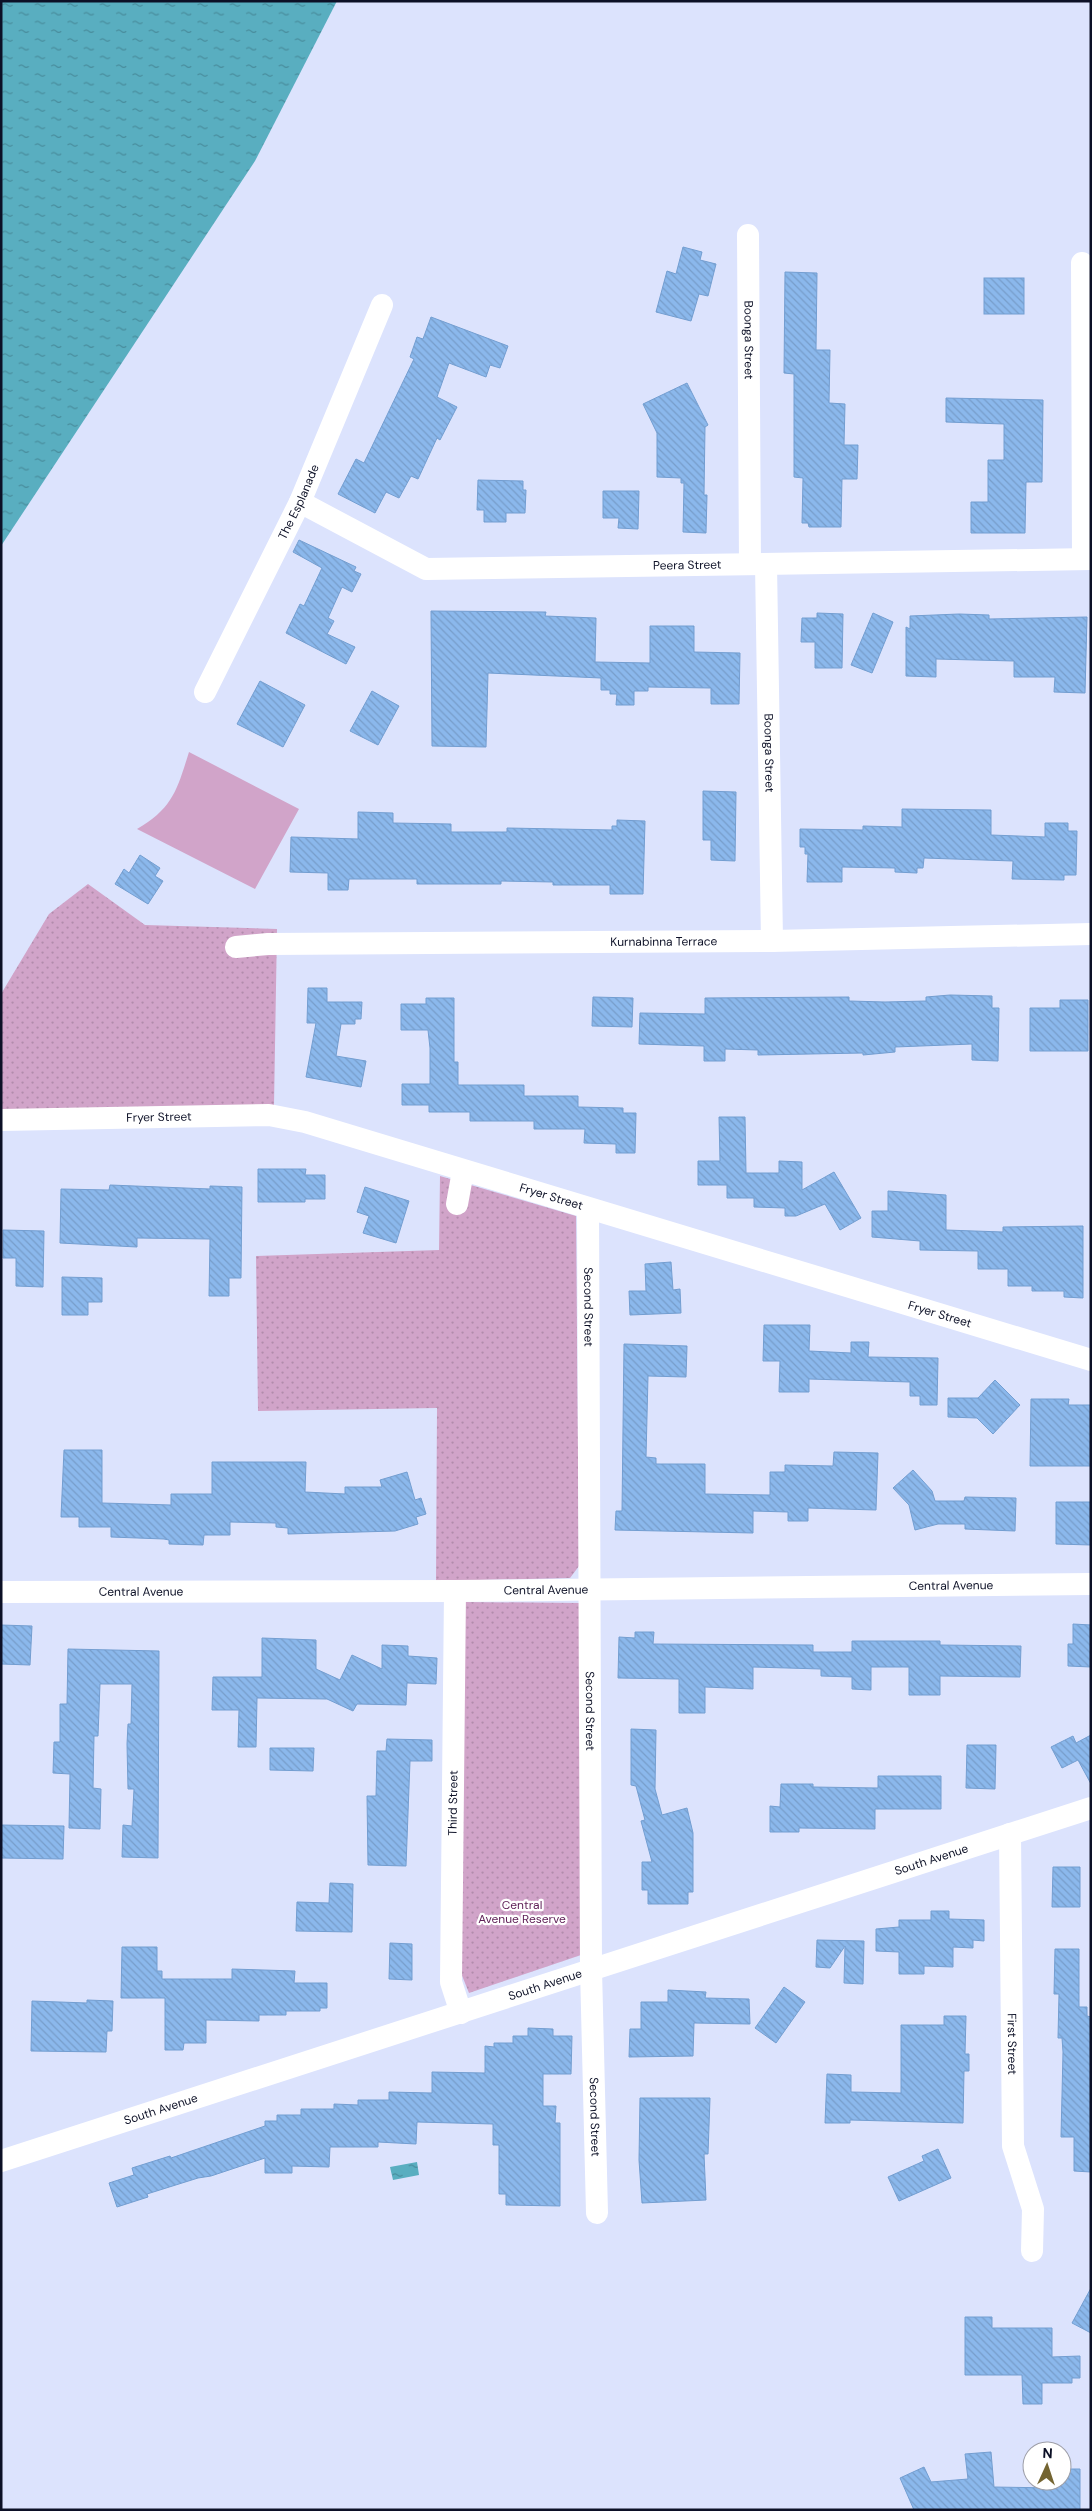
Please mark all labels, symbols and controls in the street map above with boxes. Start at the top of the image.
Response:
street label: Boonga Street [740,300,757,380]
street label: The Esplanade [275,462,323,542]
street label: Peera Street [653,557,722,574]
street label: Boonga Street [760,713,778,793]
street label: Kurnabinna Terrace [610,933,718,950]
street label: Fryer Street [126,1108,192,1126]
street label: Fryer Street [518,1179,585,1214]
street label: Second Street [580,1267,597,1347]
street label: Fryer Street [906,1297,974,1331]
street label: Central Avenue [909,1577,994,1594]
street label: Central Avenue [504,1582,589,1598]
street label: Central Avenue [99,1584,184,1600]
street label: Second Street [582,1671,598,1751]
street label: Third Street [444,1770,462,1836]
street label: South Avenue [893,1840,971,1879]
park label: Central Avenue Reserve [478,1897,566,1927]
street label: South Avenue [506,1965,584,2004]
street label: First Street [1004,2013,1020,2075]
street label: Second Street [586,2077,604,2157]
street label: South Avenue [122,2090,200,2129]
north arrow [1022,2441,1072,2491]
text: N [1042,2444,1053,2462]

